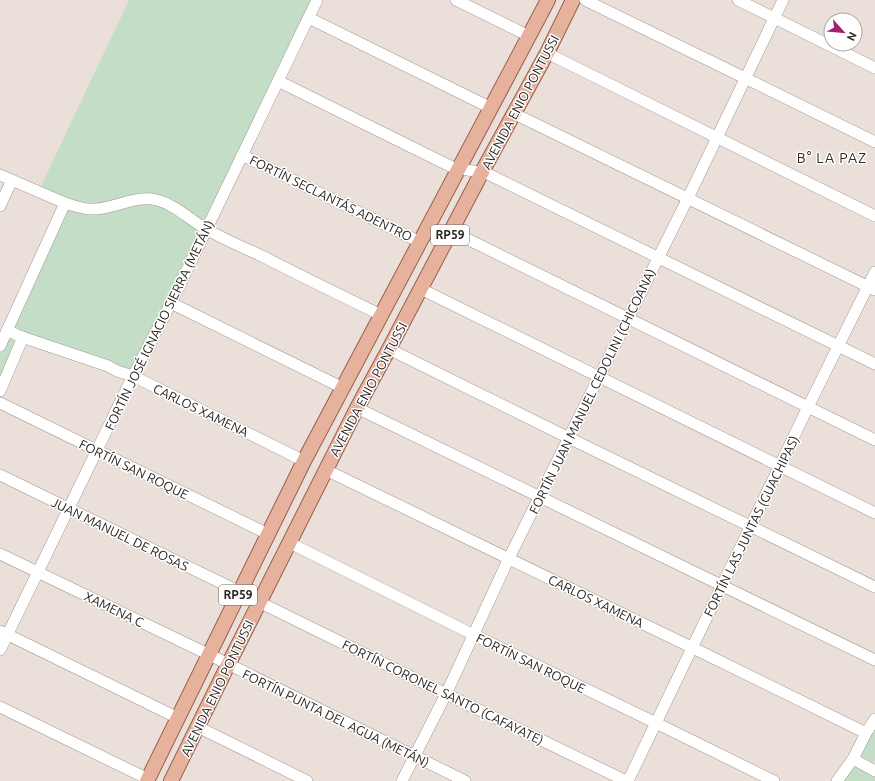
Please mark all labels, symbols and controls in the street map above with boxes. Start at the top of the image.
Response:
north arrow [823,12,863,52]
text: N [845,30,859,43]
street label: AVENIDA ENIO PONTUSSI [479,33,561,171]
district label: B° LA PAZ [797,150,867,166]
street label: FORTÍN SECLANTÁS ADENTRO [247,152,415,244]
street label: FORTÍN JOSÉ IGNACIO SIERRA (METÁN) [101,217,217,433]
road number: RP59 [431,225,469,245]
street label: FORTÍN JUAN MANUEL CEDOLINI (CHICOANA) [525,266,659,516]
street label: AVENIDA ENIO PONTUSSI [327,320,409,458]
street label: CARLOS XAMENA [151,381,251,439]
street label: FORTÍN LAS JUNTAS (GUACHIPAS) [700,433,802,619]
street label: FORTÍN SAN ROQUE [77,436,191,502]
street label: JUAN MANUEL DE ROSAS [49,495,191,573]
street label: CARLOS XAMENA [546,572,646,630]
road number: RP59 [219,585,257,605]
street label: XAMENA C [82,589,146,629]
street label: AVENIDA ENIO PONTUSSI [178,618,256,758]
street label: FORTÍN SAN ROQUE [474,630,588,696]
street label: FORTÍN CORONEL SANTO (CAFAYATE) [340,636,546,748]
street label: FORTÍN PUNTA DEL AGUA (METÁN) [240,666,432,770]

